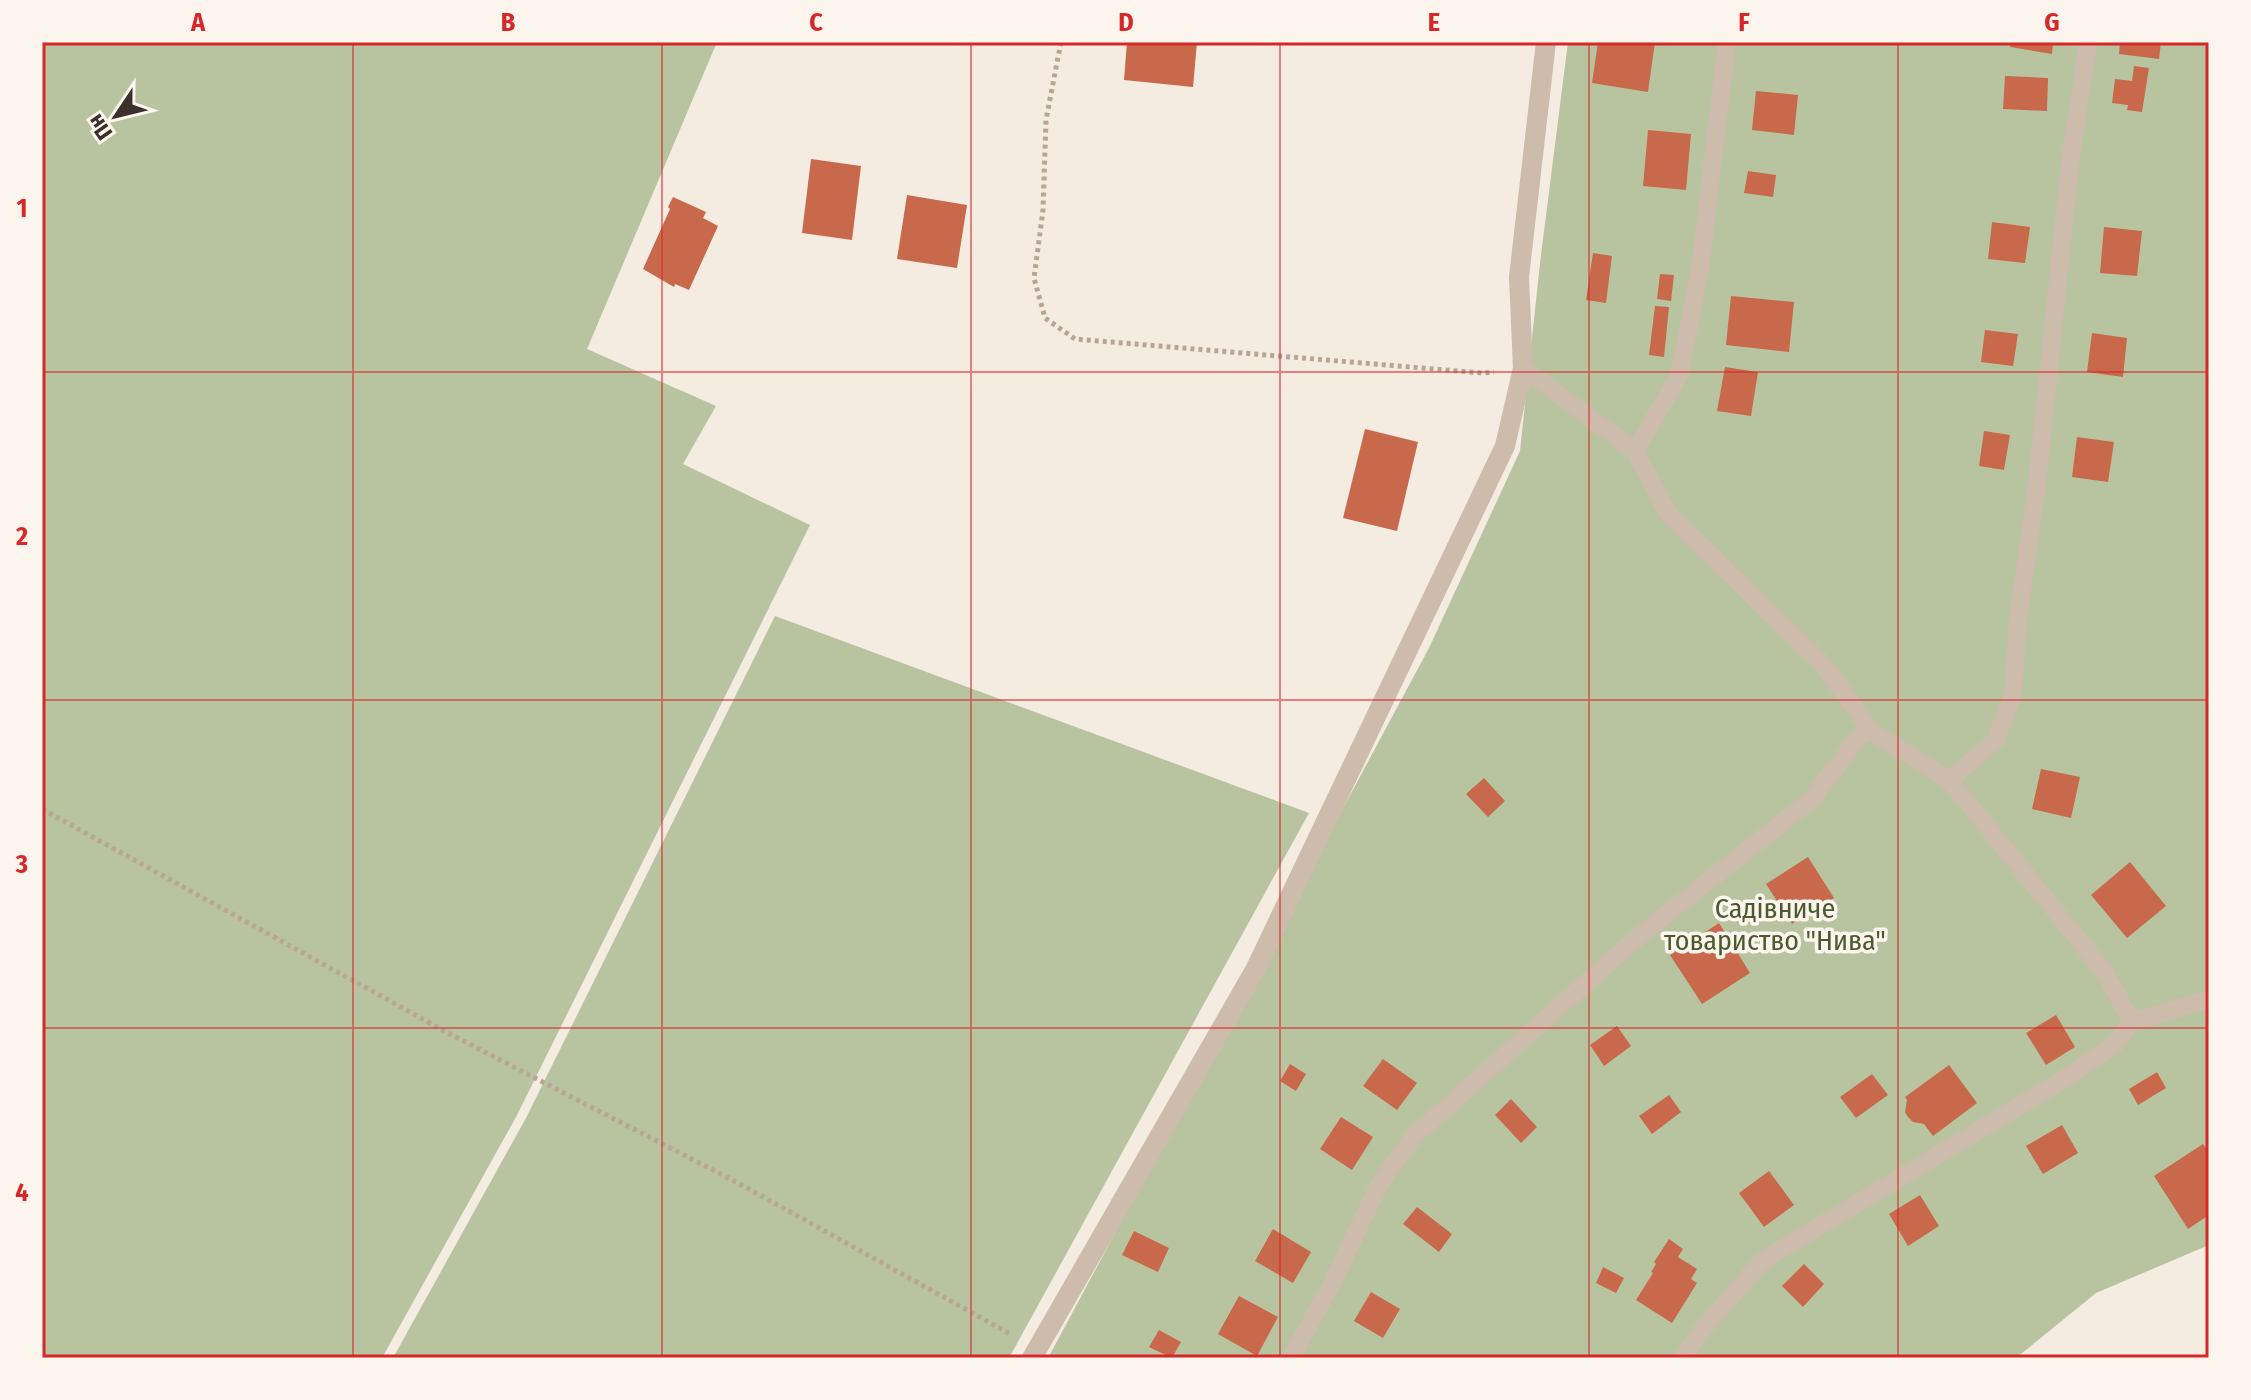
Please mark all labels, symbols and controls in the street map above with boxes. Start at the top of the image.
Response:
text: A [190,7,206,38]
text: B [501,7,516,38]
text: C [809,7,823,38]
text: D [1118,7,1134,38]
text: E [1428,7,1440,38]
text: F [1738,7,1750,38]
text: G [2044,7,2060,38]
north arrow [76,76,156,156]
text: Пн [82,109,118,145]
text: 1 [17,193,28,224]
text: 2 [15,521,28,552]
text: 3 [15,849,28,880]
park label: Садівниче товариство "Нива" [1664,892,1886,957]
text: 4 [15,1177,29,1208]

